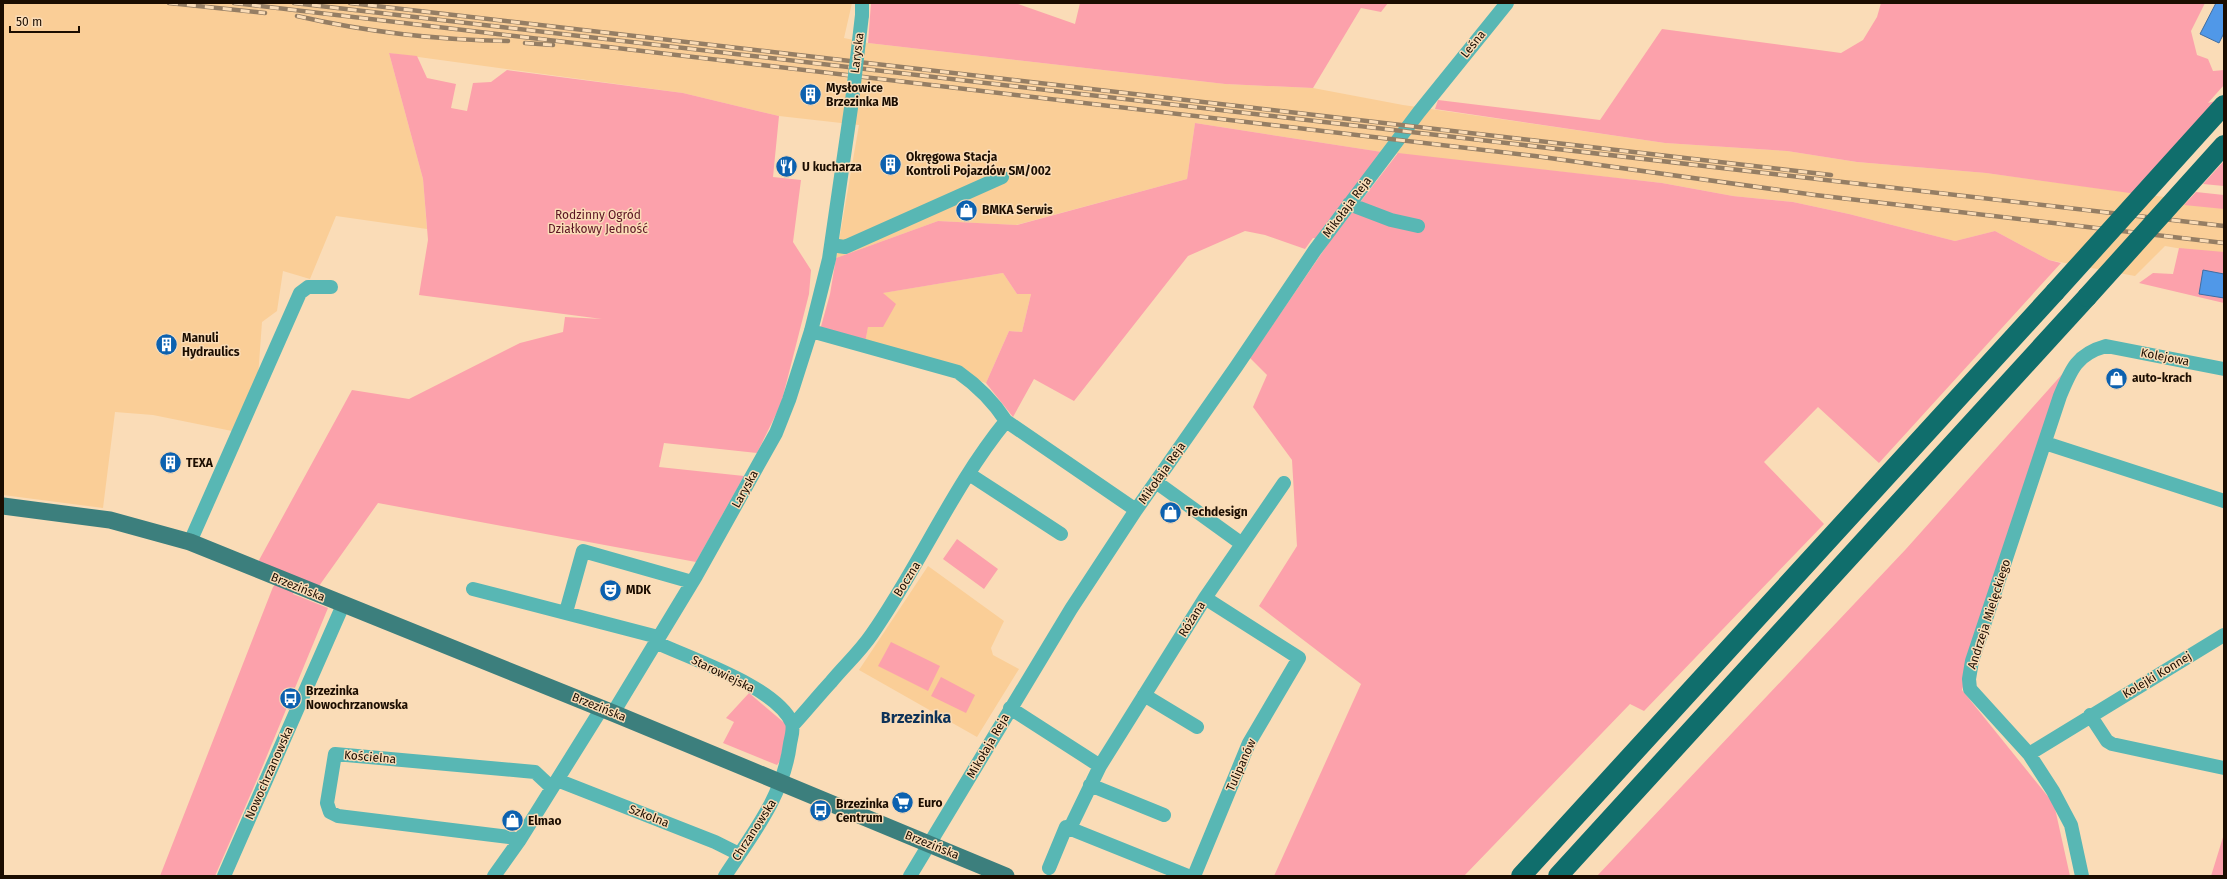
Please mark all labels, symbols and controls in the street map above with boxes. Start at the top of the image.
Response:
scale bar [10,8,79,34]
text: 50 m [16,15,42,29]
street label: Leśna [1458,27,1488,61]
street label: Laryska [848,32,866,74]
place label: Mysłowice Brzezinka MB [826,81,899,109]
building icon: Mysłowice Brzezinka MB [798,82,824,108]
place label: Okręgowa Stacja Kontroli Pojazdów SM/002 [906,150,1051,178]
building icon: Okręgowa Stacja Kontroli Pojazdów SM/002 [878,151,904,177]
restaurant icon: U kucharza [773,154,799,180]
place label: U kucharza [802,160,862,174]
street label: Mikołaja Reja [1320,174,1374,240]
shop icon: BMKA Serwis [954,197,980,223]
place label: BMKA Serwis [982,203,1053,217]
park label: Rodzinny Ogród Działkowy Jedność [548,208,648,236]
place label: Manuli Hydraulics [182,331,240,359]
building icon: Manuli Hydraulics [153,332,179,358]
street label: Kolejowa [2139,345,2191,369]
shop icon: auto-krach [2104,365,2130,391]
place label: auto-krach [2132,371,2192,385]
street label: Mikołaja Reja [1136,439,1188,507]
building icon: TEXA [157,450,183,476]
place label: TEXA [186,456,214,470]
street label: Laryska [729,468,761,510]
shop icon: Techdesign [1158,499,1184,525]
place label: Techdesign [1186,505,1248,519]
street label: Andrzeja Mielęckiego [1965,557,2013,671]
street label: Boczna [891,559,923,599]
street label: Brzezińska [269,570,327,604]
theatre icon: MDK [597,577,623,603]
place label: MDK [626,583,651,597]
street label: Różana [1176,599,1208,639]
street label: Kolejki Konnej [2120,649,2194,701]
street label: Starowiejska [689,653,757,695]
place label: Brzezinka Nowochrzanowska [306,684,408,712]
bus stop icon: Brzezinka Nowochrzanowska [277,685,303,711]
street label: Brzezińska [570,690,628,724]
district label: Brzezinka [881,708,951,727]
street label: Mikołaja Reja [964,711,1012,781]
street label: Nowochrzanowska [242,724,296,822]
street label: Tulipanów [1223,736,1259,793]
street label: Kościelna [343,748,397,766]
supermarket icon: Euro [890,790,916,816]
place label: Euro [918,796,942,810]
street label: Chrzanowska [729,797,779,863]
place label: Brzezinka Centrum [836,797,889,825]
bus stop icon: Brzezinka Centrum [807,798,833,824]
street label: Szkolna [627,802,671,830]
shop icon: Elmao [500,808,526,834]
place label: Elmao [528,814,562,828]
street label: Brzezińska [903,828,961,862]

